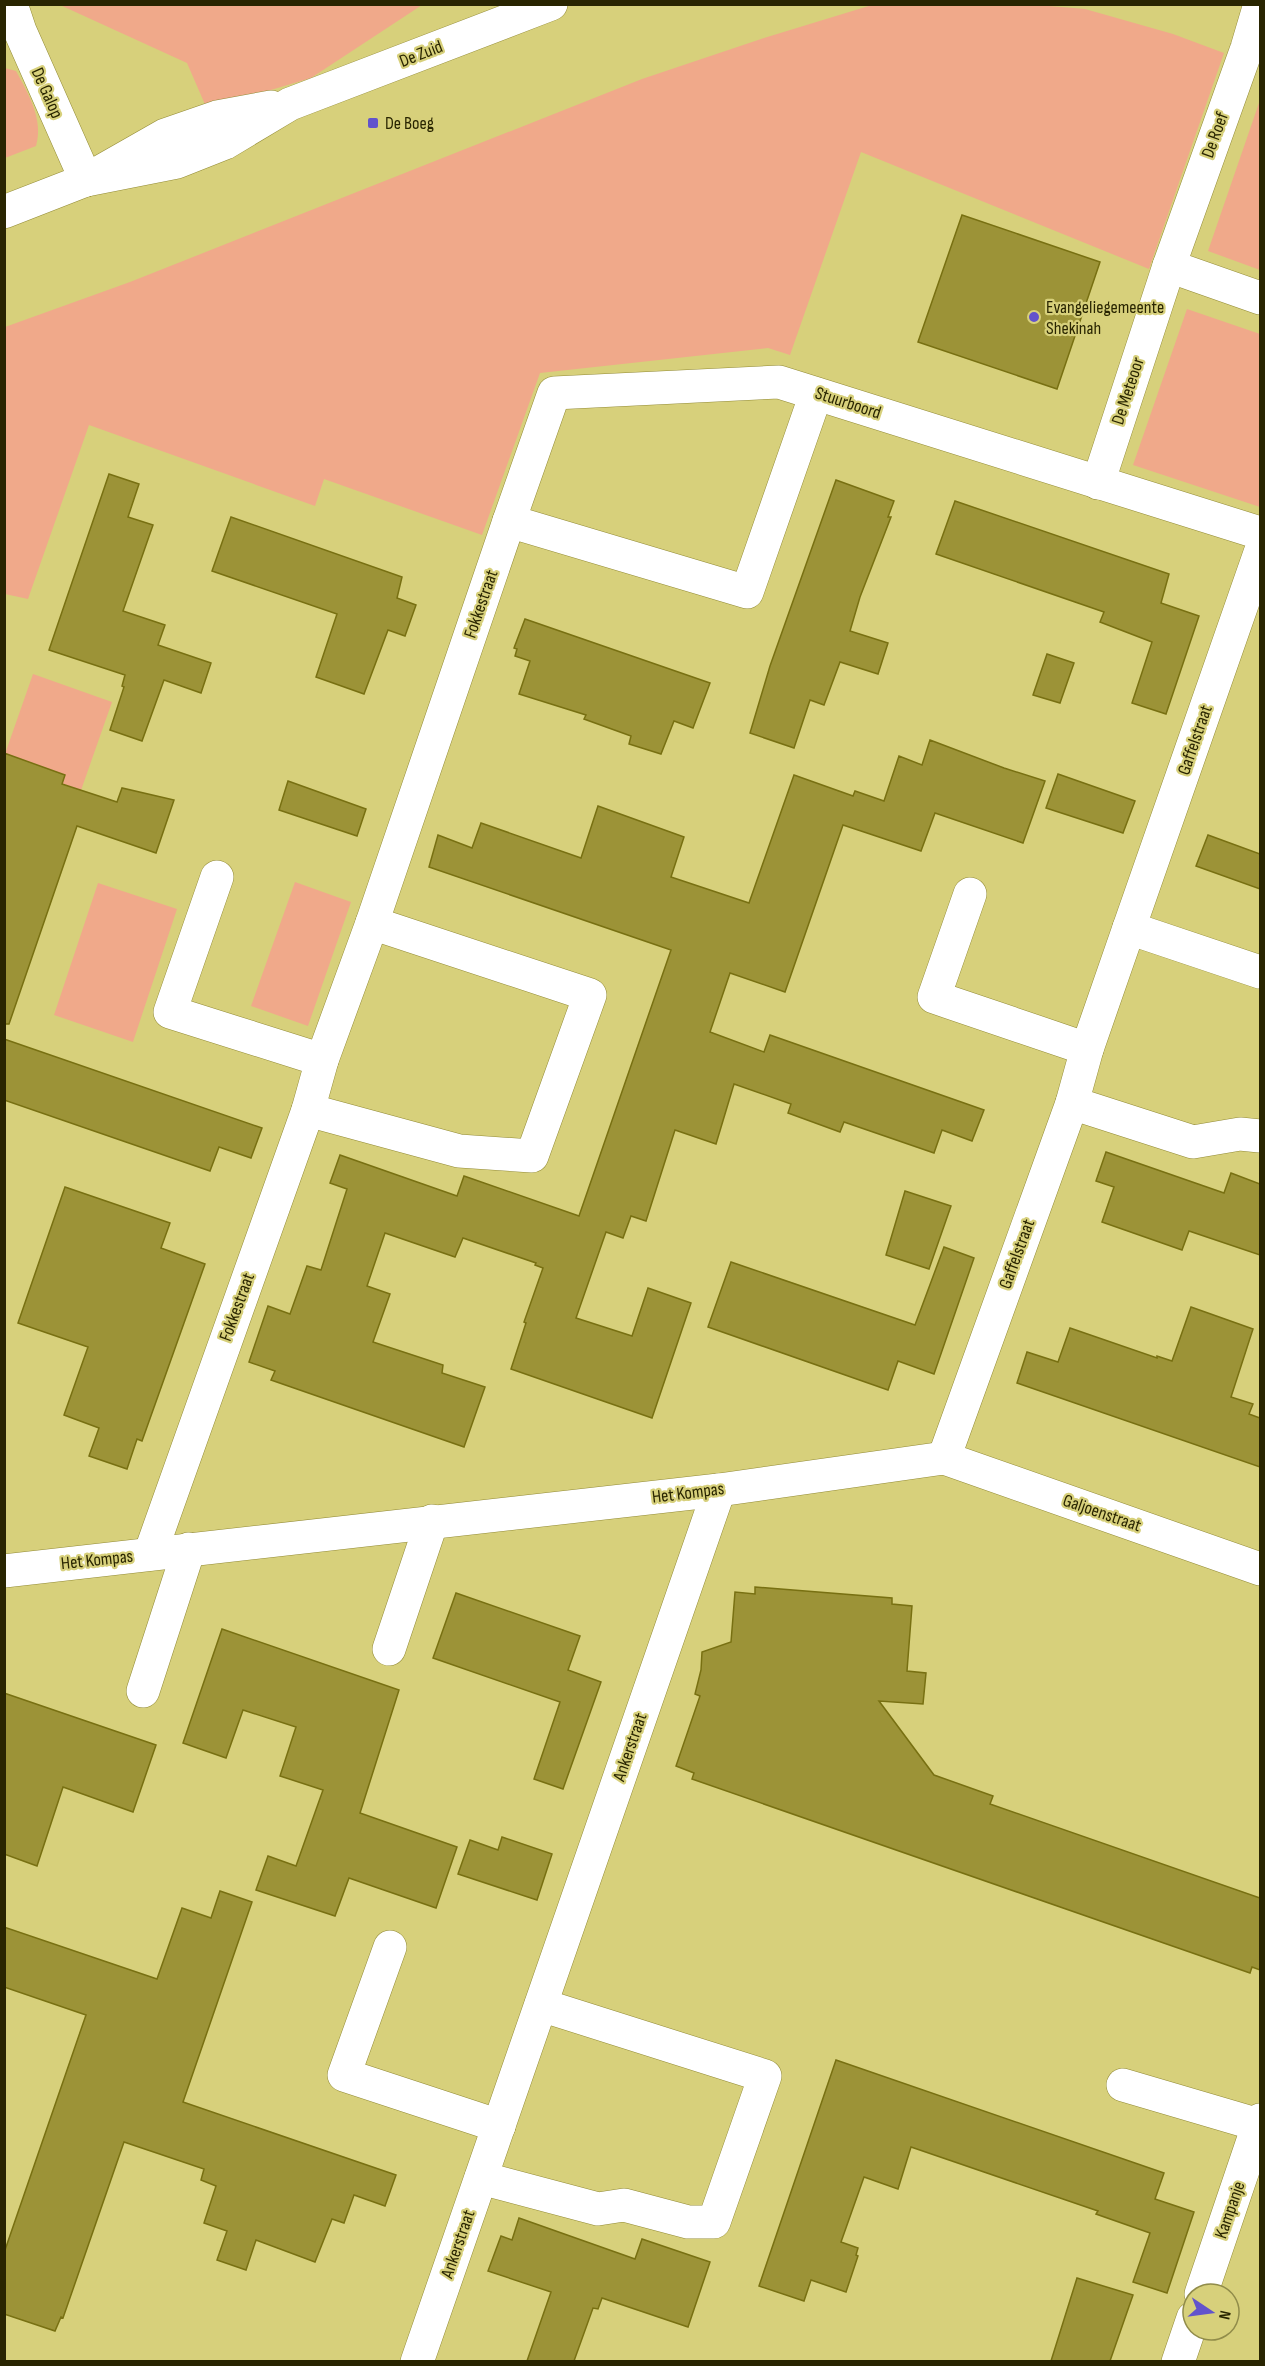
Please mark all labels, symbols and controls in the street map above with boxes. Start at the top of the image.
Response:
street label: De Zuid [396,36,446,72]
street label: De Galop [27,64,67,122]
street label: De Roef [1197,109,1233,161]
place label: De Boeg [385,113,434,134]
marker: De Boeg [366,116,380,130]
place label: Evangeliegemeente Shekinah [1046,297,1164,339]
marker: Evangeliegemeente Shekinah [1027,310,1041,324]
street label: De Meteoor [1107,355,1149,427]
street label: Stuurboord [812,382,884,424]
street label: Fokkestraat [460,567,503,641]
street label: Gaffelstraat [1173,702,1217,778]
street label: Gaffelstraat [995,1216,1039,1292]
street label: Fokkestraat [215,1270,259,1344]
street label: Het Kompas [651,1478,725,1508]
street label: Galjoenstraat [1060,1490,1144,1536]
street label: Het Kompas [60,1546,134,1574]
street label: Ankerstraat [608,1710,652,1785]
street label: Kampanje [1210,2179,1250,2241]
street label: Ankerstraat [436,2207,480,2282]
north arrow [1181,2282,1241,2342]
text: N [1214,2309,1234,2321]

